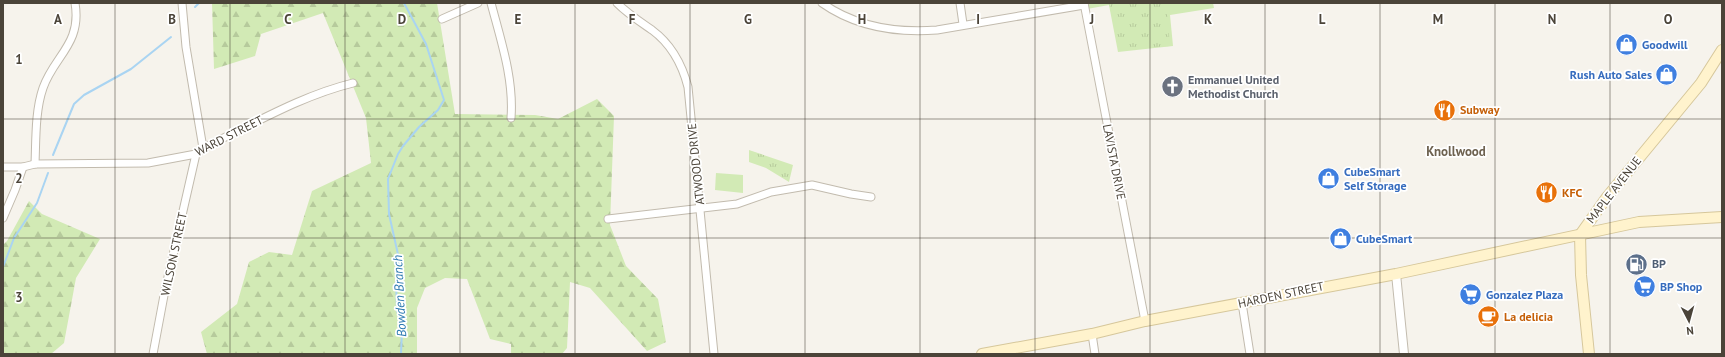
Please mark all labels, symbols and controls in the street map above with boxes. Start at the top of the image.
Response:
text: A [54,11,62,28]
text: B [168,11,176,28]
text: C [284,11,292,28]
text: D [398,11,406,28]
text: E [515,11,522,28]
text: F [629,11,636,28]
text: G [744,11,752,28]
text: H [858,11,866,28]
text: I [976,11,980,28]
text: J [1089,11,1094,28]
text: K [1204,11,1212,28]
text: L [1319,11,1326,28]
text: M [1433,11,1443,28]
text: N [1548,11,1556,28]
text: O [1664,11,1673,28]
shop icon: Goodwill [1613,32,1639,58]
place label: Goodwill [1642,37,1688,52]
text: 1 [15,51,23,68]
shop icon: Rush Auto Sales [1654,62,1680,88]
place label: Rush Auto Sales [1570,67,1652,82]
place label: Emmanuel United Methodist Church [1188,72,1279,101]
church icon: Emmanuel United Methodist Church [1159,74,1185,100]
restaurant icon: Subway [1432,97,1458,123]
place label: Subway [1460,102,1500,117]
street label: WARD STREET [192,112,266,159]
street label: ATWOOD DRIVE [684,123,707,206]
street label: LAVISTA DRIVE [1100,123,1129,201]
district label: Knollwood [1426,143,1486,160]
street label: MAPLE AVENUE [1583,153,1644,226]
place label: CubeSmart Self Storage [1344,164,1407,193]
shop icon: CubeSmart Self Storage [1315,166,1341,192]
text: 2 [15,170,23,187]
restaurant icon: KFC [1533,180,1559,206]
place label: KFC [1562,185,1583,200]
street label: WILSON STREET [157,210,190,297]
shop icon: CubeSmart [1327,226,1353,252]
place label: CubeSmart [1356,231,1413,246]
fuel station icon: BP [1624,251,1650,277]
water label: Bowden Branch [389,254,410,338]
place label: BP [1652,256,1666,271]
supermarket icon: BP Shop [1631,274,1657,300]
street label: HARDEN STREET [1237,278,1326,311]
place label: BP Shop [1660,279,1703,294]
supermarket icon: Gonzalez Plaza [1457,282,1483,308]
place label: Gonzalez Plaza [1486,287,1563,302]
text: 3 [15,289,23,306]
north arrow [1669,301,1709,341]
cafe icon: La delicia [1476,304,1502,330]
place label: La delicia [1504,309,1553,324]
text: N [1686,324,1694,338]

